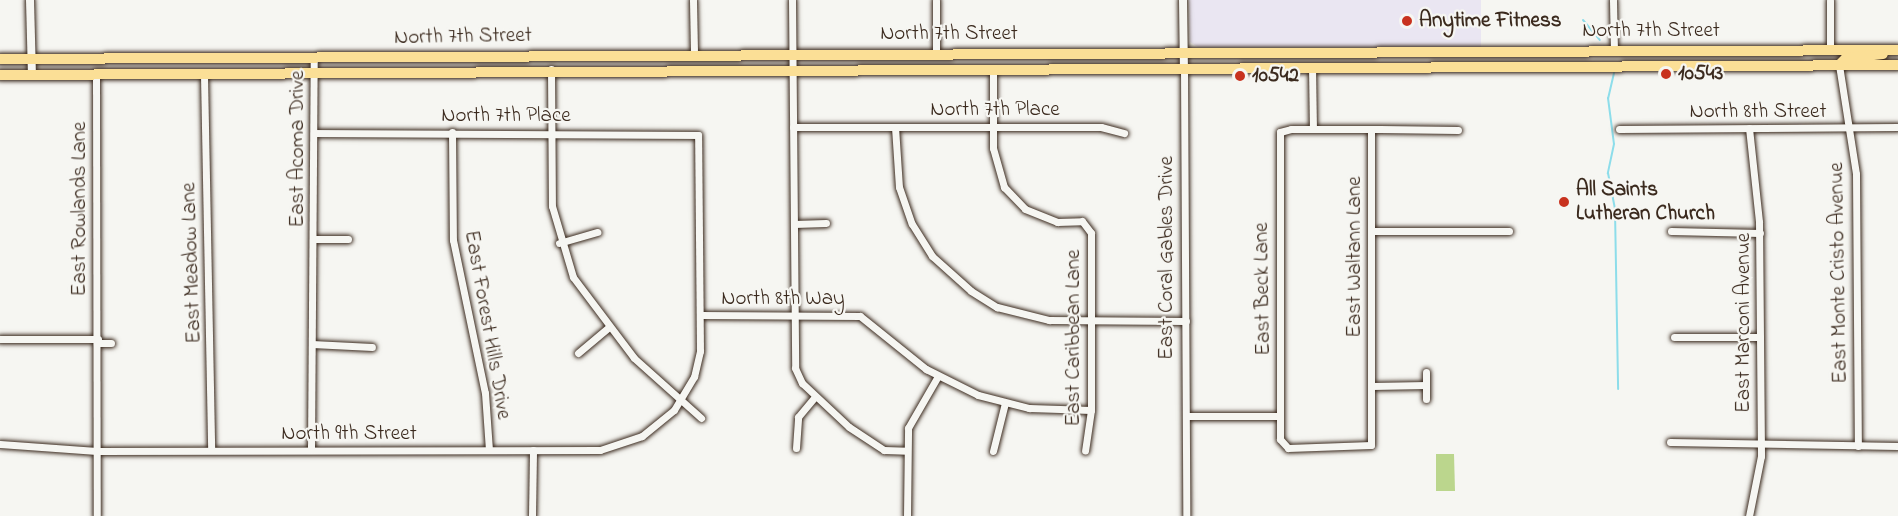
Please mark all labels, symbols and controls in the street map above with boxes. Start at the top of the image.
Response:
place label: Anytime Fitness [1419,8,1561,34]
marker: Anytime Fitness [1400,14,1414,28]
street label: North 7th Street [1582,18,1720,44]
street label: North 7th Street [880,21,1018,47]
street label: North 7th Street [394,23,532,51]
place label: 10543 [1678,61,1723,87]
place label: 10542 [1252,63,1299,89]
marker: 10543 [1659,67,1673,81]
marker: 10542 [1233,69,1247,83]
street label: East Acoma Drive [285,71,311,227]
street label: North 7th Place [930,97,1060,123]
street label: North 8th Street [1690,99,1826,125]
street label: North 7th Place [441,103,571,129]
street label: East Rowlands Lane [67,122,93,296]
street label: East Coral Gables Drive [1154,156,1180,360]
street label: East Monte Cristo Avenue [1824,162,1854,384]
street label: East Waltann Lane [1342,176,1368,338]
place label: All Saints Lutheran Church [1576,177,1715,227]
street label: East Meadow Lane [177,182,207,344]
marker: All Saints Lutheran Church [1557,195,1571,209]
street label: East Beck Lane [1249,222,1277,356]
street label: East Forest Hills Drive [458,229,516,421]
street label: East Marconi Avenue [1731,233,1757,413]
street label: East Caribbean Lane [1061,250,1087,426]
street label: North 8th Way [721,286,845,312]
street label: North 9th Street [281,421,417,447]

